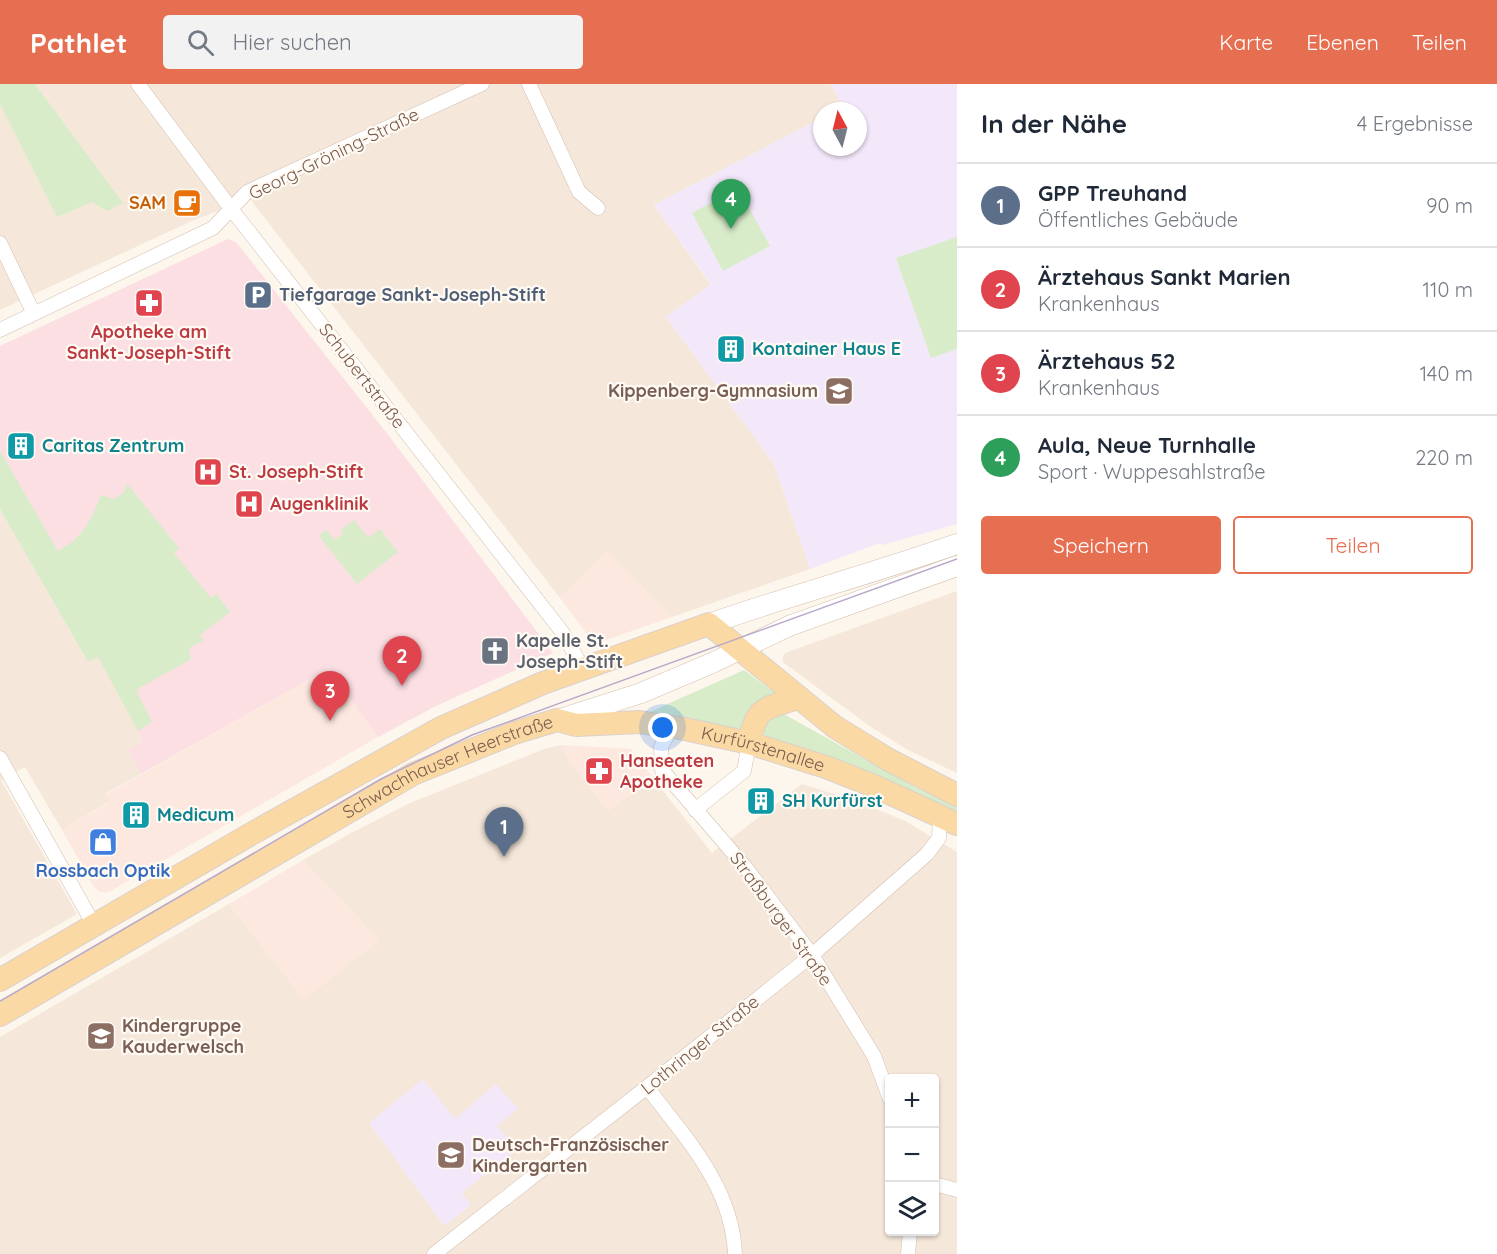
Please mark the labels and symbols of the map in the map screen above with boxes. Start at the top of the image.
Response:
street label: Georg-Gröning-Straße [245,102,423,205]
north arrow [813,102,867,156]
pin: 4 [712,180,750,229]
cafe icon: SAM [171,187,203,219]
place label: SAM [129,191,166,214]
parking icon: Tiefgarage Sankt-Joseph-Stift [242,279,274,311]
place label: Tiefgarage Sankt-Joseph-Stift [279,283,546,306]
pharmacy icon: Apotheke am Sankt-Joseph-Stift [133,287,165,319]
street label: Schubertstraße [314,318,411,433]
place label: Apotheke am Sankt-Joseph-Stift [67,320,231,364]
building icon: Kontainer Haus E [715,333,747,365]
place label: Kontainer Haus E [752,337,901,360]
school or university icon: Kippenberg-Gymnasium [823,375,855,407]
place label: Kippenberg-Gymnasium [608,379,818,402]
building icon: Caritas Zentrum [5,430,37,462]
place label: Caritas Zentrum [42,434,184,457]
hospital icon: St. Joseph-Stift [192,456,224,488]
place label: St. Joseph-Stift [229,460,364,483]
hospital icon: Augenklinik [233,488,265,520]
place label: Augenklinik [270,492,369,515]
place label: Kapelle St. Joseph-Stift [516,629,623,673]
church icon: Kapelle St. Joseph-Stift [479,635,511,667]
pin: 2 [382,636,422,686]
pin: 3 [310,672,350,721]
street label: Schwachhauser Heerstraße [338,710,556,824]
your location [648,713,677,742]
street label: Kurfürstenallee [699,721,828,777]
place label: Hanseaten Apotheke [620,749,714,793]
pharmacy icon: Hanseaten Apotheke [583,755,615,787]
building icon: SH Kurfürst [745,785,777,817]
place label: SH Kurfürst [782,789,883,812]
building icon: Medicum [120,799,152,831]
place label: Medicum [157,803,234,826]
pin: 1 [484,808,524,857]
shop icon: Rossbach Optik [87,826,119,858]
street label: Straßburger Straße [725,847,838,990]
place label: Rossbach Optik [35,859,171,882]
street label: Lothringer Straße [636,990,764,1099]
place label: Kindergruppe Kauderwelsch [122,1014,244,1058]
school or university icon: Kindergruppe Kauderwelsch [85,1020,117,1052]
place label: Deutsch-Französischer Kindergarten [472,1133,669,1177]
school or university icon: Deutsch-Französischer Kindergarten [435,1139,467,1171]

